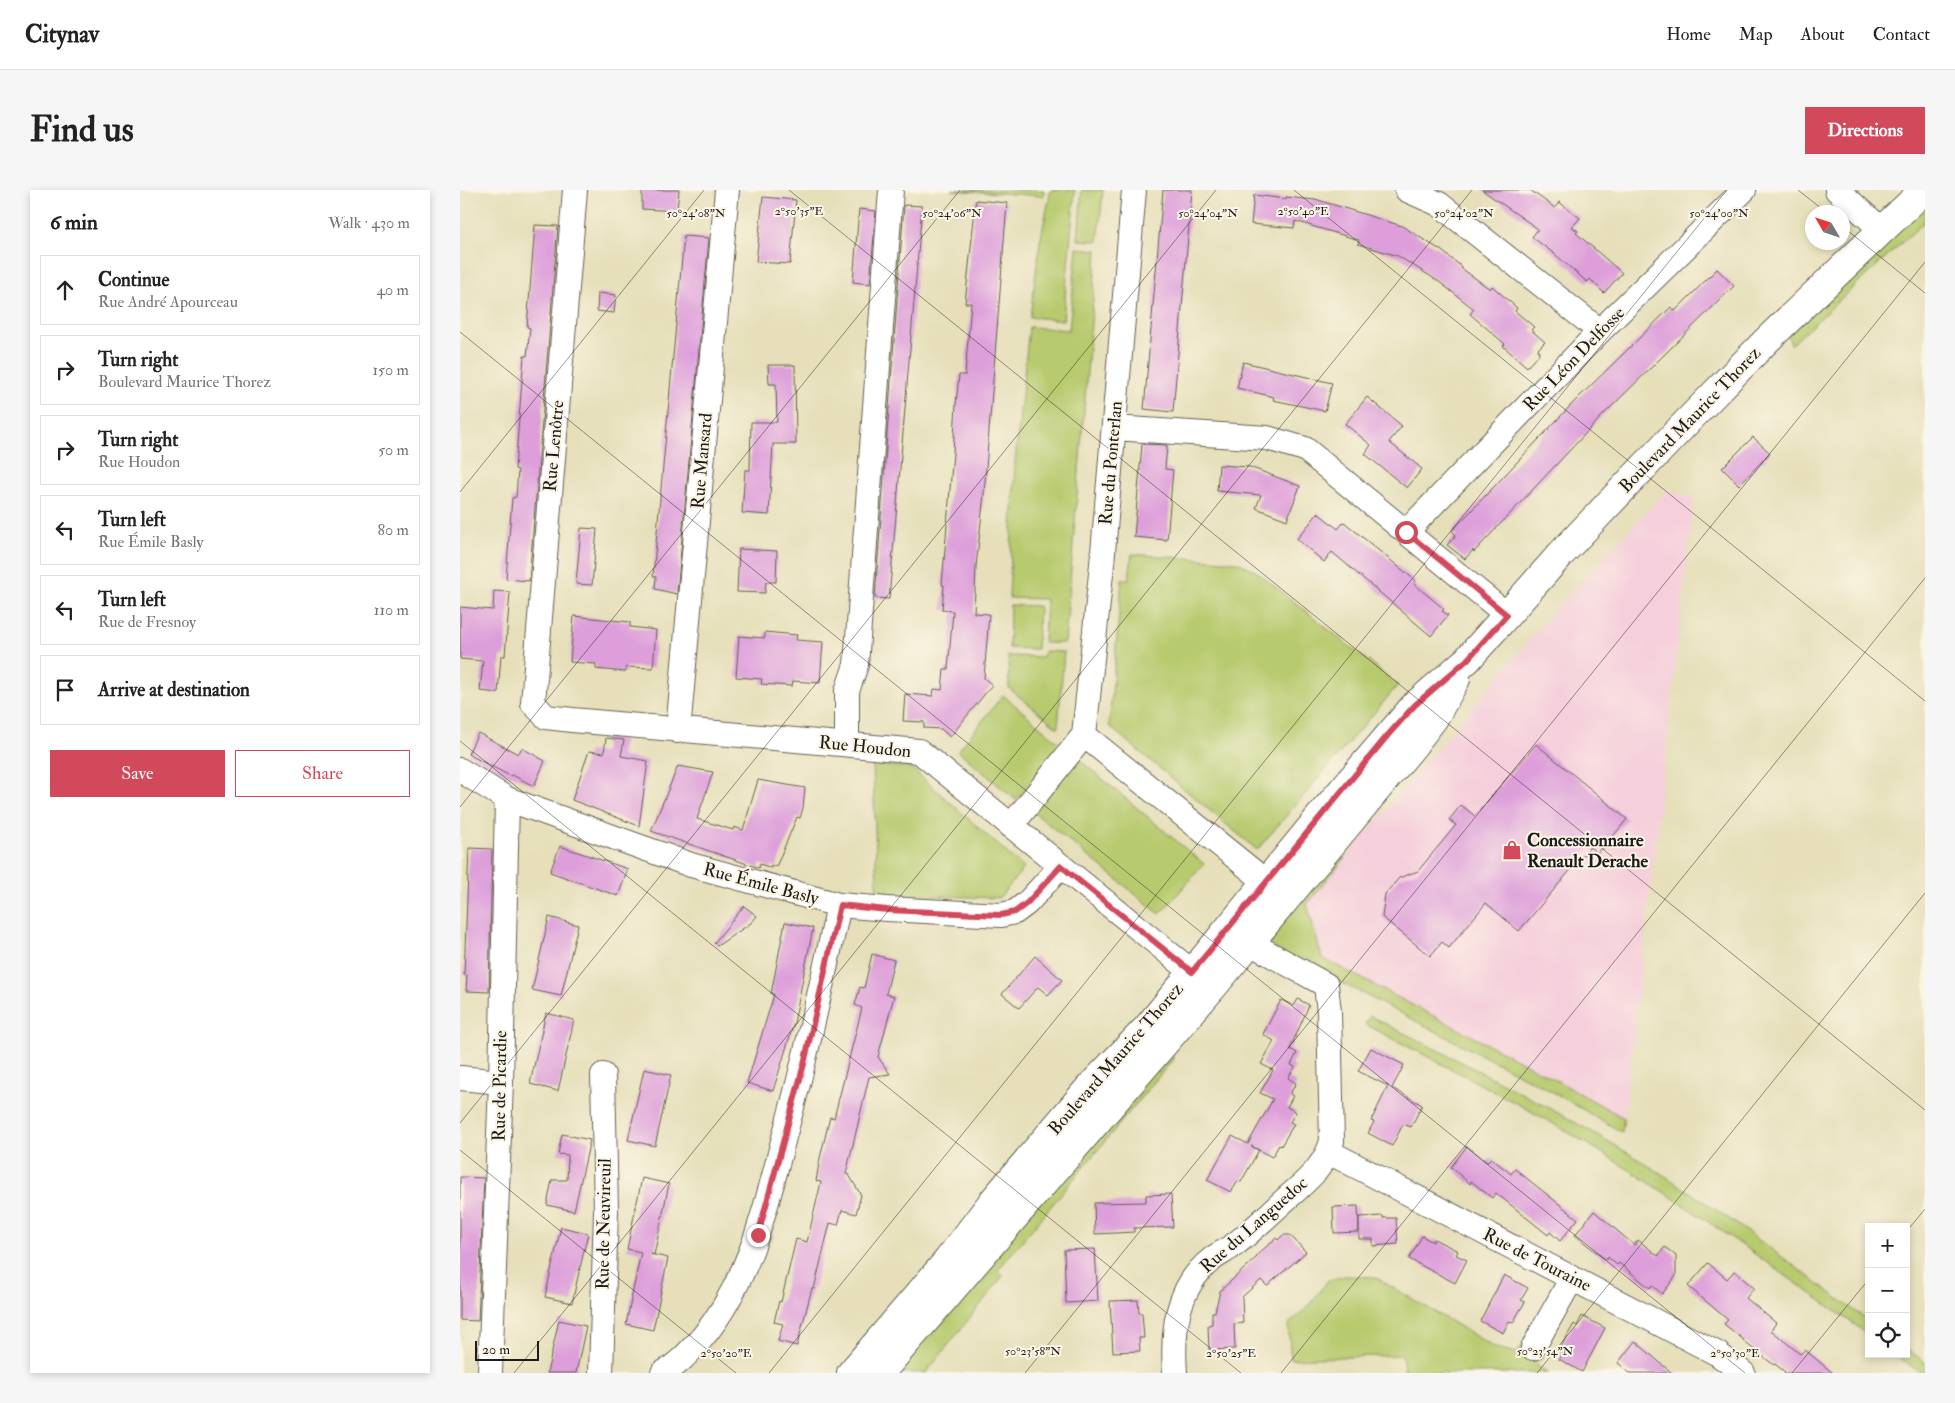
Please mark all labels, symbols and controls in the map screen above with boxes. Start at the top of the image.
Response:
text: Citynav [25,19,99,50]
text: Home [1666,23,1711,46]
text: Map [1739,23,1773,46]
text: About [1801,23,1845,46]
text: Contact [1873,23,1930,46]
button: Directions [1805,107,1925,154]
text: Find us [30,108,134,152]
text: 2°50'35"E [775,204,824,219]
text: 2°50'40"E [1277,204,1329,219]
north arrow [1805,205,1850,250]
text: 50°24'08"N [667,206,726,221]
text: 50°24'06"N [922,206,982,221]
text: 50°24'04"N [1178,206,1238,221]
text: 50°24'02"N [1434,206,1494,221]
text: 50°24'00"N [1689,206,1749,221]
text: 6 min [50,209,98,236]
text: Walk · 430 m [328,213,410,233]
text: Continue [98,268,169,292]
icon: ahead [51,276,79,304]
text: 40 m [376,280,409,300]
text: Rue André Apourceau [98,292,238,312]
street label: Rue Léon Delfosse [1518,302,1630,416]
street label: Boulevard Maurice Thorez [1614,342,1766,498]
text: Turn right [98,348,178,372]
icon: right [51,356,79,384]
text: 150 m [372,360,409,380]
text: Boulevard Maurice Thorez [98,372,271,392]
street label: Rue Lenôtre [539,399,569,493]
street label: Rue du Ponterlan [1094,400,1128,526]
street label: Rue Mansard [686,412,718,510]
text: Turn right [98,428,178,452]
icon: right [51,436,79,464]
text: 50 m [378,440,409,460]
text: Rue Houdon [98,452,180,472]
text: Turn left [98,508,166,532]
icon: left [51,516,79,544]
text: 80 m [378,520,409,540]
route start [1395,521,1418,544]
text: Rue Émile Basly [98,532,204,552]
text: Turn left [98,588,166,612]
icon: left [51,596,79,624]
text: 110 m [374,600,409,620]
text: Rue de Fresnoy [98,612,196,632]
icon: arrive [51,676,79,704]
text: Arrive at destination [98,678,250,702]
street label: Rue Houdon [818,731,912,763]
button: Save [50,750,225,797]
button: Share [235,750,410,797]
place label: Concessionnaire Renault Derache [1527,829,1648,873]
shop icon: Concessionnaire Renault Derache [1501,839,1523,861]
street label: Rue Émile Basly [701,858,822,911]
street label: Boulevard Maurice Thorez [1044,978,1189,1140]
street label: Rue de Picardie [488,1030,512,1142]
street label: Rue de Neuvireuil [591,1158,617,1290]
street label: Rue du Languedoc [1195,1172,1313,1278]
street label: Rue de Touraine [1479,1223,1595,1297]
map controls [1865,1223,1910,1358]
button: + [1865,1223,1910,1268]
route end [747,1224,770,1247]
button: − [1865,1268,1910,1313]
button: locate [1865,1313,1910,1358]
scale bar [475,1338,539,1361]
text: 20 m [482,1341,510,1358]
text: 50°23'58"N [1005,1344,1061,1359]
text: 50°23'54"N [1517,1344,1574,1359]
text: 2°50'20"E [701,1346,752,1361]
text: 2°50'25"E [1206,1346,1256,1361]
text: 2°50'30"E [1710,1346,1760,1361]

